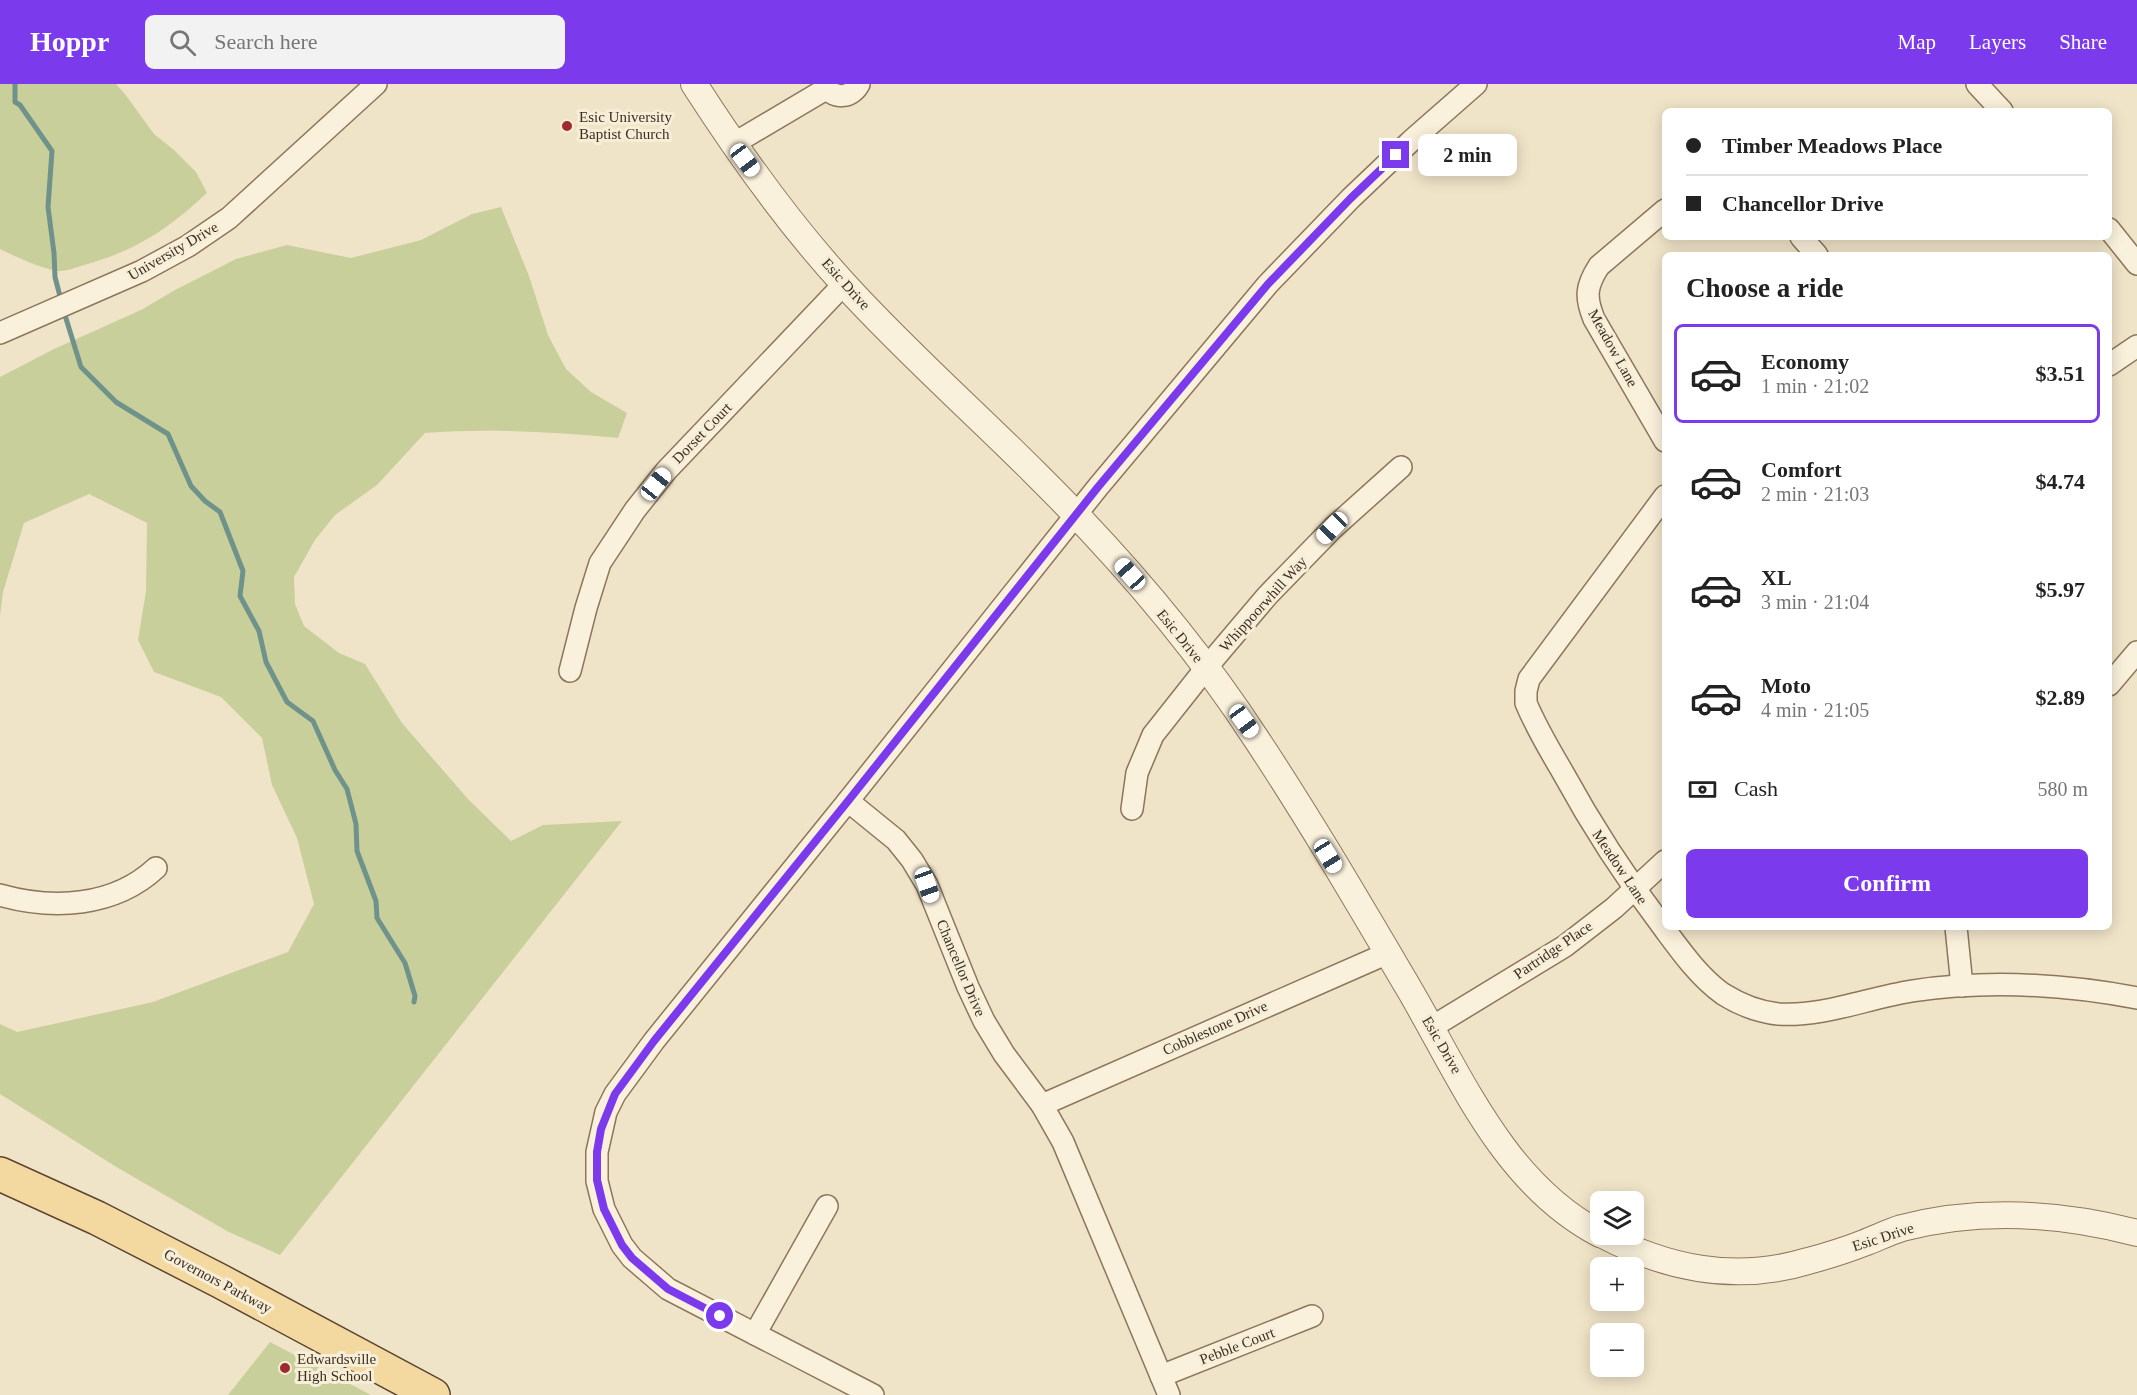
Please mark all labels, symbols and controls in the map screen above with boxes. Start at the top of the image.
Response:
search box [145,15,565,69]
text: Hoppr [30,26,109,57]
icon: search [166,26,199,59]
text: Search here [214,29,318,54]
text: Map [1898,30,1936,54]
text: Layers [1969,30,2026,54]
text: Share [2059,30,2107,54]
place label: Esic University Baptist Church [579,109,672,142]
marker: Esic University Baptist Church [560,119,574,133]
text: Timber Meadows Place [1722,133,1942,158]
callout: 2 min [1417,134,1516,176]
car [727,140,763,180]
route end [1382,141,1409,168]
text: 2 min [1443,144,1492,166]
text: Chancellor Drive [1722,191,1884,216]
street label: University Drive [125,219,221,283]
street label: Esic Drive [819,255,873,313]
text: Choose a ride [1686,273,1844,303]
street label: Meadow Lane [1585,306,1641,390]
icon: car [1689,347,1743,401]
text: Economy [1761,349,1849,374]
text: $3.51 [2036,361,2085,386]
text: 1 min · 21:02 [1761,375,1869,397]
street label: Dorset Court [669,399,735,467]
icon: car [1689,455,1743,509]
text: Comfort [1761,457,1842,482]
car [638,464,674,504]
text: $4.74 [2036,469,2085,494]
text: 2 min · 21:03 [1761,483,1869,505]
car [1313,509,1351,547]
street label: Whippoorwhill Way [1216,553,1310,655]
car [1111,555,1149,593]
icon: car [1689,563,1743,617]
text: XL [1761,565,1792,590]
text: $5.97 [2036,577,2085,602]
text: 3 min · 21:04 [1761,591,1869,613]
street label: Esic Drive [1154,606,1206,666]
icon: car [1689,671,1743,725]
text: Moto [1761,673,1811,698]
text: $2.89 [2036,685,2085,710]
text: 4 min · 21:05 [1761,699,1869,721]
car [1226,701,1262,741]
icon: cash [1686,773,1719,806]
text: Cash [1734,776,1778,801]
text: 580 m [2037,778,2088,800]
street label: Meadow Lane [1589,827,1651,907]
car [1311,836,1345,876]
button: Confirm [1686,849,2088,918]
car [912,865,942,905]
street label: Chancellor Drive [933,917,989,1019]
street label: Partridge Place [1511,918,1596,982]
street label: Cobblestone Drive [1160,998,1270,1058]
street label: Esic Drive [1419,1013,1465,1077]
map controls [1590,1191,1644,1377]
button: layers [1590,1191,1644,1245]
street label: Esic Drive [1850,1219,1916,1254]
street label: Governors Parkway [161,1246,275,1316]
button: + [1590,1257,1644,1311]
route start [706,1302,733,1329]
button: − [1590,1323,1644,1377]
street label: Pebble Court [1197,1324,1277,1368]
place label: Edwardsville High School [297,1351,376,1384]
marker: Edwardsville High School [278,1361,292,1375]

